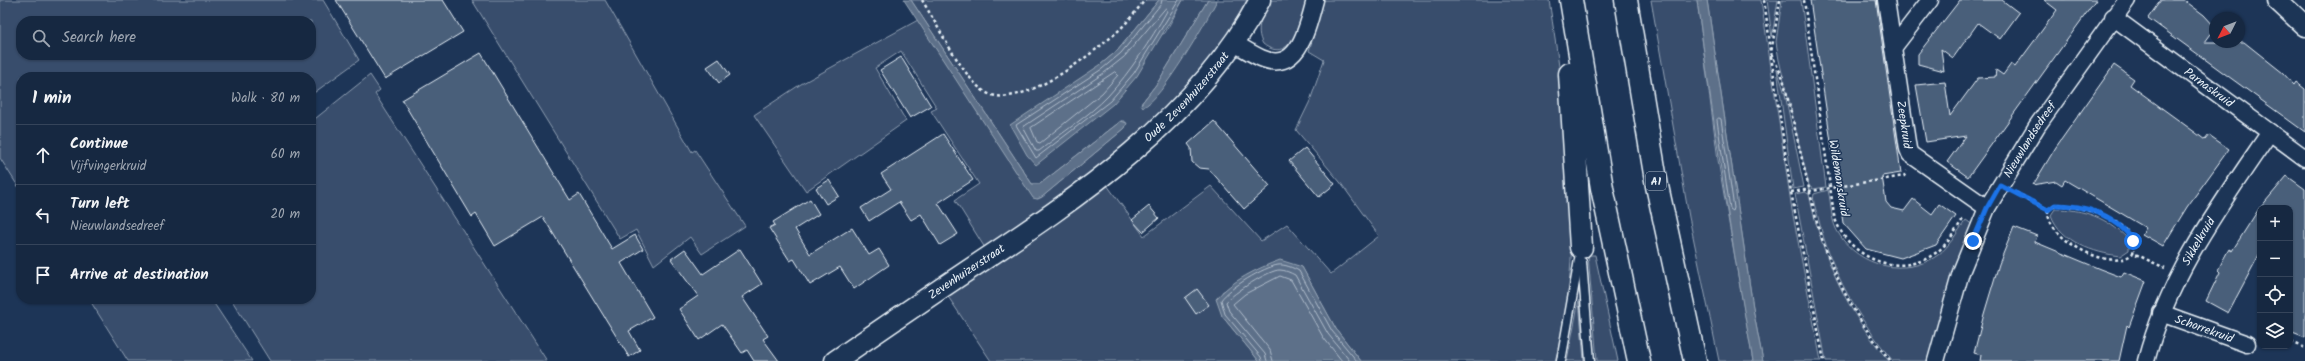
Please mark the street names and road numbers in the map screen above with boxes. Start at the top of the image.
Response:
street label: Oude Zevenhuizerstraat [1140,47,1235,147]
street label: Parnaskruid [2180,63,2238,113]
street label: Nieuwlandsedreef [1999,97,2062,182]
street label: Zeepkruid [1891,99,1917,151]
street label: Wildemanskruid [1823,138,1854,219]
road number: A1 [1646,172,1666,190]
street label: Sikkelkruid [2177,213,2221,269]
street label: Zevenhuizerstraat [924,239,1009,305]
street label: Schorrekruid [2172,310,2237,349]

